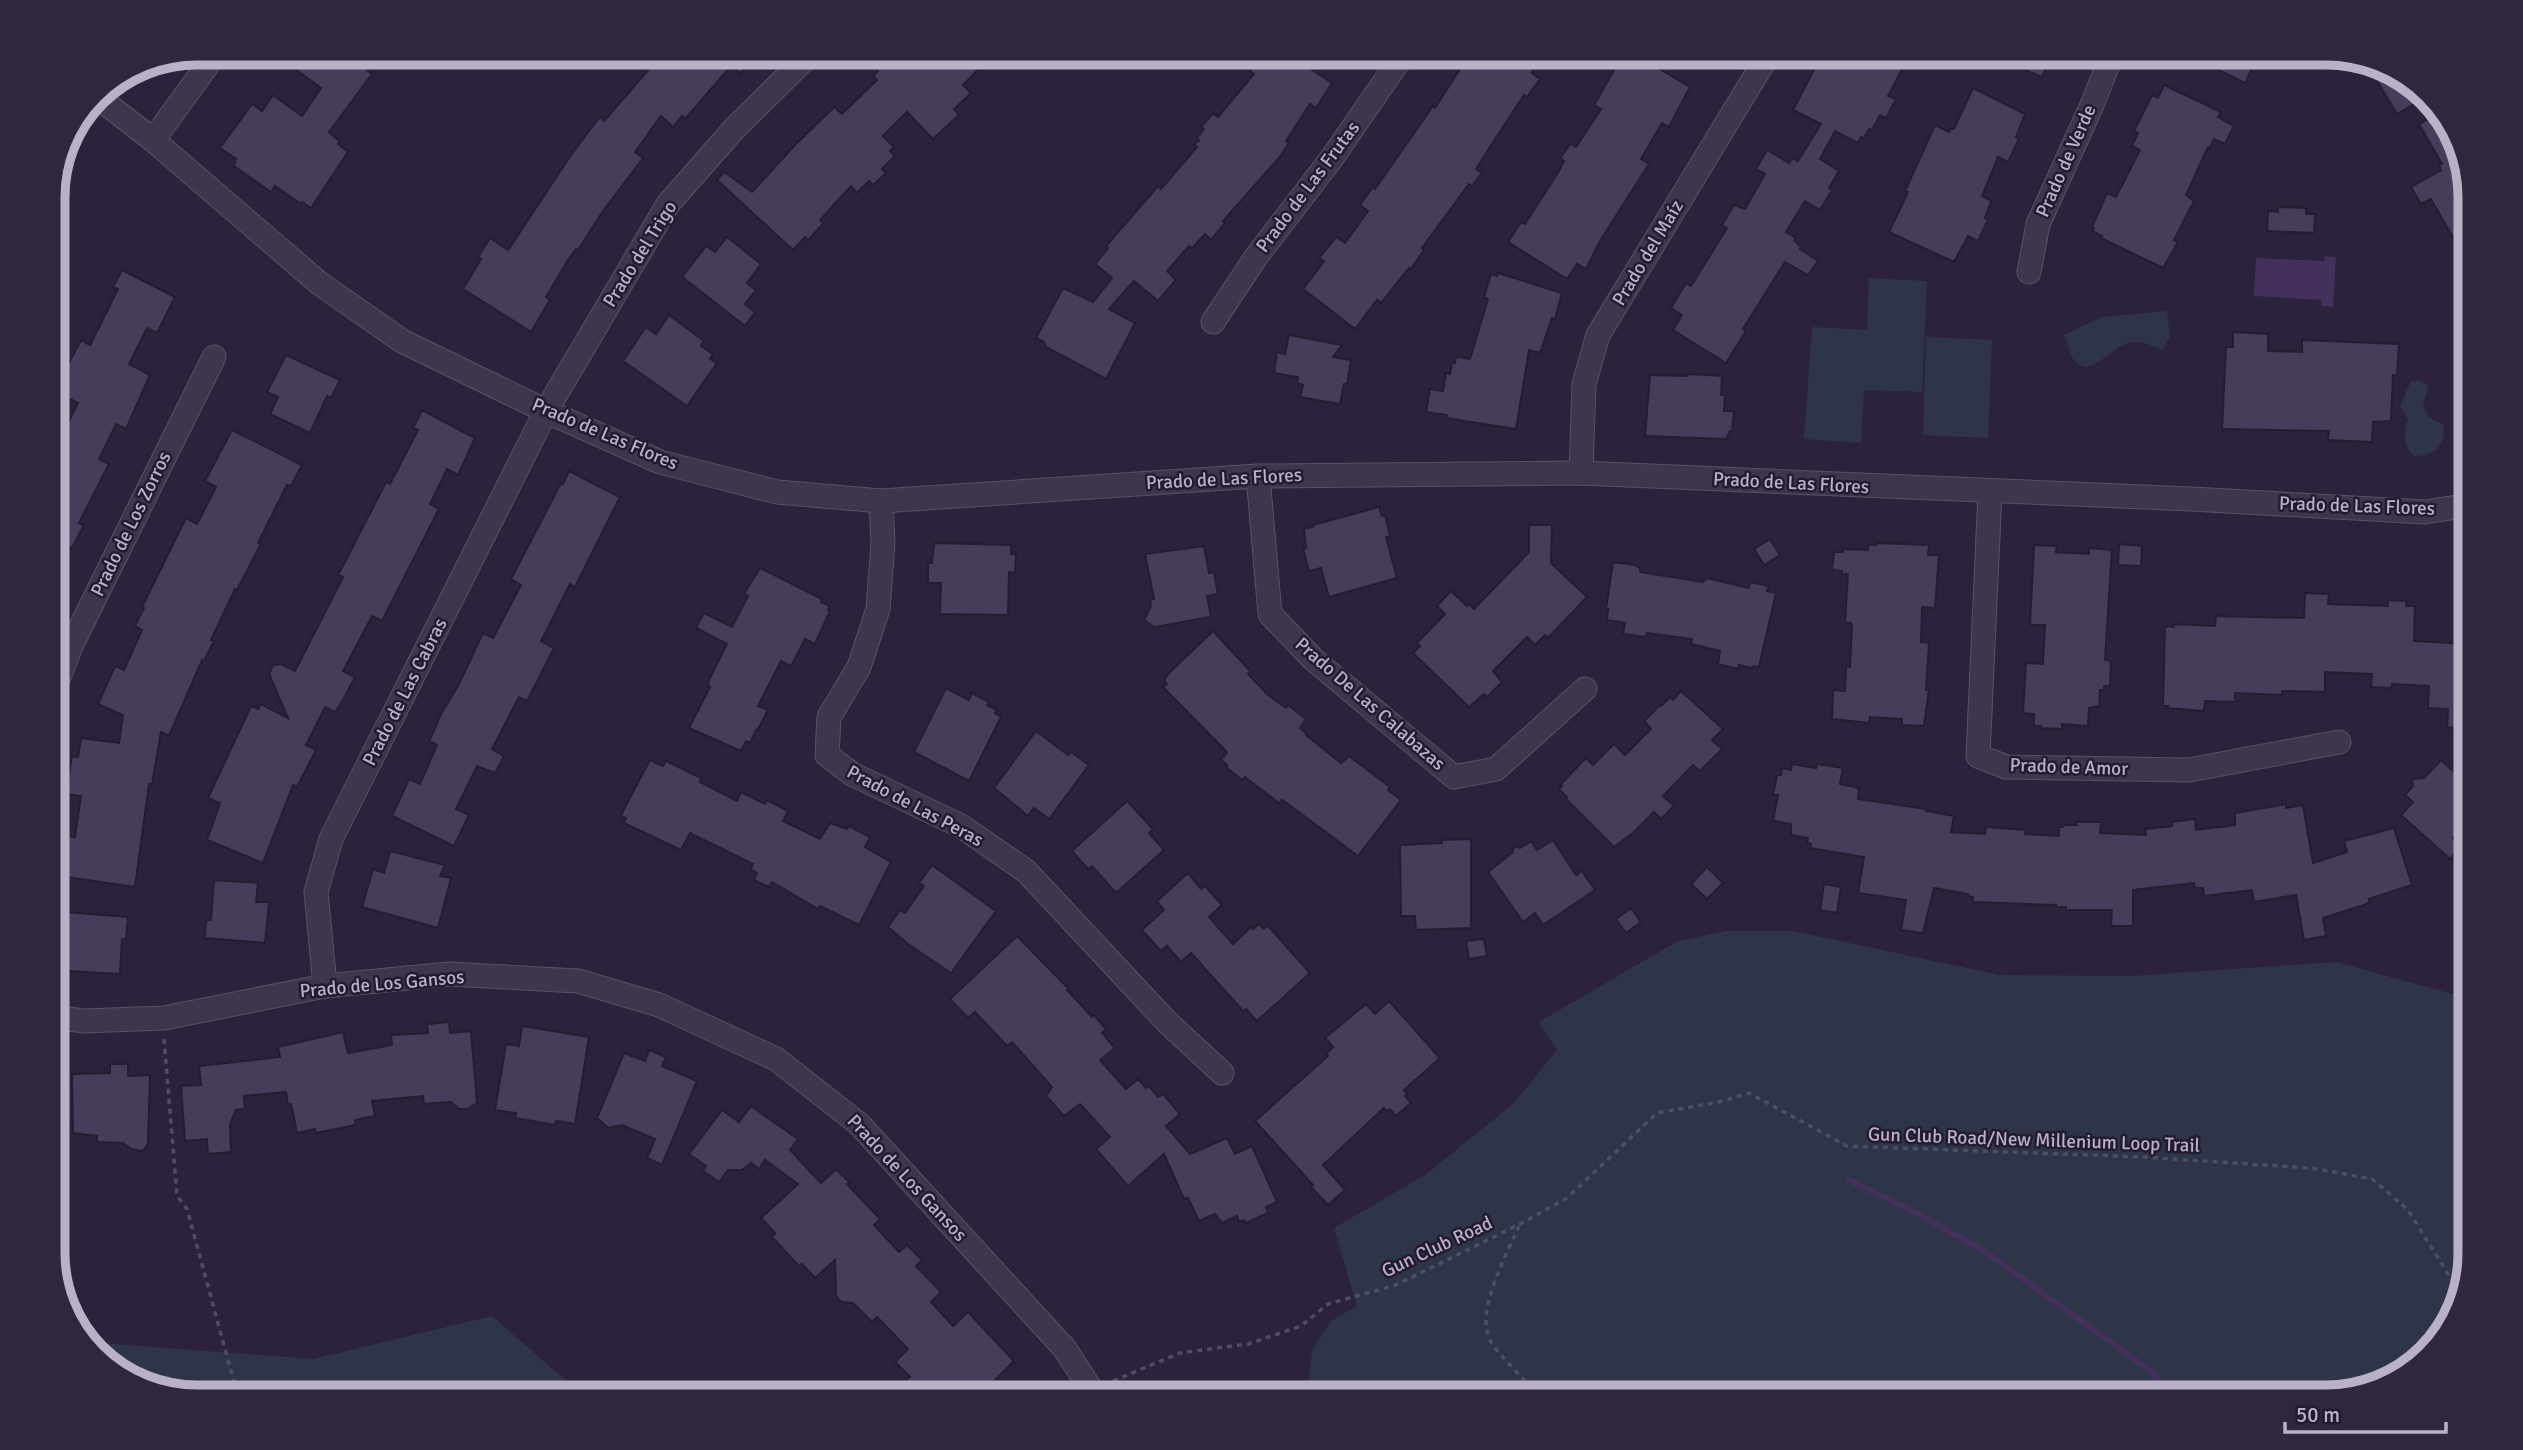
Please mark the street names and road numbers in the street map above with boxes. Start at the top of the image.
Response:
street label: Prado de Verde [2030,101,2102,221]
street label: Prado de Las Frutas [1251,117,1365,257]
street label: Prado del Trigo [598,196,682,312]
street label: Prado del Maíz [1607,196,1689,310]
street label: Prado de Las Flores [528,392,682,476]
street label: Prado de Los Zorros [85,448,177,600]
street label: Prado de Las Flores [1145,463,1303,495]
street label: Prado de Las Flores [1712,467,1870,499]
street label: Prado de Las Flores [2278,491,2436,521]
street label: Prado de Las Cabras [357,614,453,770]
street label: Prado De Las Calabazas [1290,632,1450,776]
street label: Prado de Amor [2009,753,2129,781]
street label: Prado de Las Peras [843,760,987,852]
street label: Prado de Los Gansos [299,965,465,1003]
street label: Prado de Los Gansos [842,1109,972,1247]
street label: Gun Club Road/New Millenium Loop Trail [1867,1122,2201,1158]
street label: Gun Club Road [1378,1211,1496,1283]

